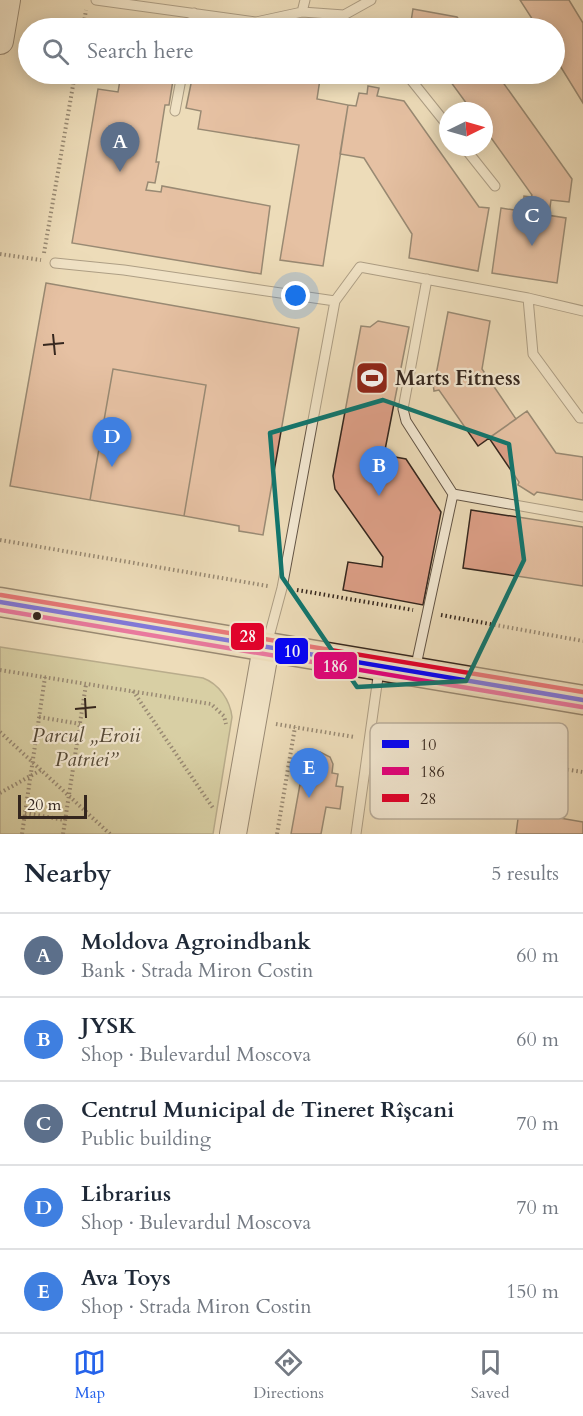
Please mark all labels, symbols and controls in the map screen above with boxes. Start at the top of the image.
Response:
search box [18,18,565,84]
icon: search [39,35,72,68]
text: Search here [87,36,194,66]
north arrow [439,102,493,156]
pin: A [100,122,140,172]
pin: C [512,196,552,246]
your location [281,281,310,310]
sports icon: Marts Fitness [354,360,390,396]
place label: Marts Fitness [395,364,521,393]
pin: D [92,418,132,467]
pin: B [360,446,398,496]
unlabelled marker [31,610,43,622]
line badge: 28 [230,622,265,651]
text: 28 [240,626,256,648]
line badge: 10 [274,637,309,665]
text: 10 [284,641,300,663]
line badge: 186 [313,651,358,680]
text: 186 [323,656,347,678]
park label: Parcul „Eroii Patriei” [32,721,140,774]
legend [370,723,568,819]
text: 10 [420,734,436,756]
pin: E [290,748,328,798]
text: 186 [420,761,445,783]
text: 28 [420,788,436,810]
scale bar [18,792,87,820]
text: 20 m [27,794,61,816]
text: Nearby [24,856,112,891]
text: 5 results [491,860,559,887]
text: Moldova Agroindbank [81,927,311,957]
text: A [36,942,51,969]
text: 60 m [516,942,559,969]
text: Bank · Strada Miron Costin [81,957,313,984]
text: JYSK [81,1011,136,1041]
text: B [36,1026,51,1053]
text: 60 m [516,1026,559,1053]
text: Shop · Bulevardul Moscova [81,1041,311,1068]
text: Centrul Municipal de Tineret Rîșcani [81,1095,454,1125]
text: C [36,1110,51,1137]
text: 70 m [516,1110,559,1137]
text: Public building [81,1125,211,1152]
text: Librarius [81,1179,171,1209]
text: D [35,1194,52,1221]
text: 70 m [516,1194,559,1221]
text: Shop · Bulevardul Moscova [81,1209,311,1236]
text: Ava Toys [81,1263,171,1293]
text: E [37,1278,50,1305]
text: 150 m [506,1278,559,1305]
text: Shop · Strada Miron Costin [81,1293,312,1320]
tab: Map [73,1346,106,1404]
tab: Directions [253,1346,324,1404]
tab: Saved [471,1346,510,1404]

